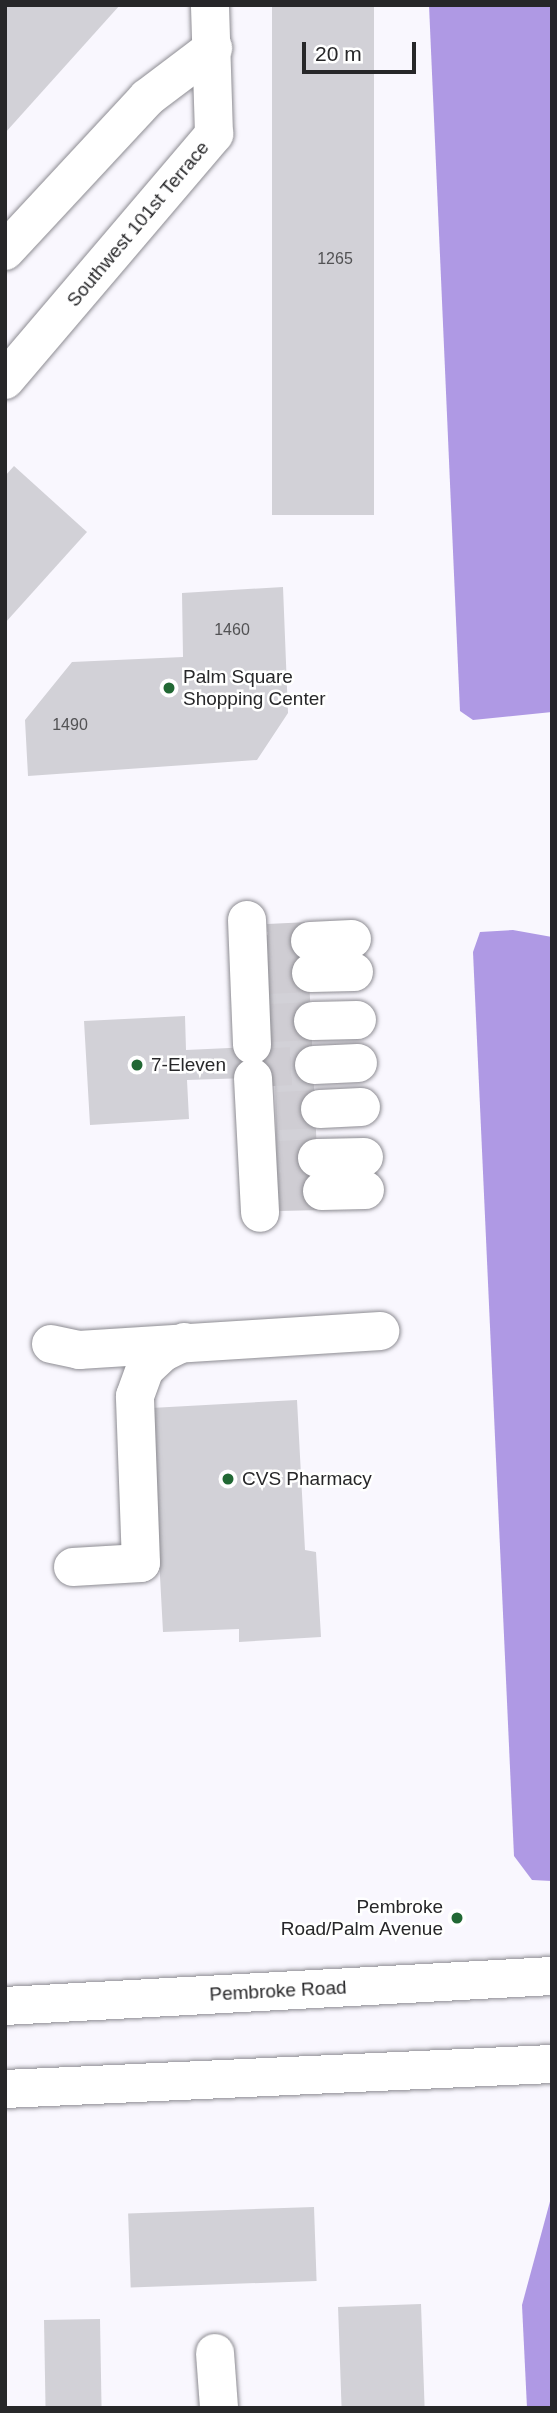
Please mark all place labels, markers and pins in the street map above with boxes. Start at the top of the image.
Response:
place label: Palm Square Shopping Center [183,666,326,710]
marker: Palm Square Shopping Center [161,680,177,696]
place label: 7-Eleven [151,1054,226,1076]
marker: 7-Eleven [129,1057,145,1073]
place label: CVS Pharmacy [242,1468,372,1490]
marker: CVS Pharmacy [220,1471,236,1487]
place label: Pembroke Road/Palm Avenue [280,1896,443,1940]
marker: Pembroke Road/Palm Avenue [449,1910,465,1926]

